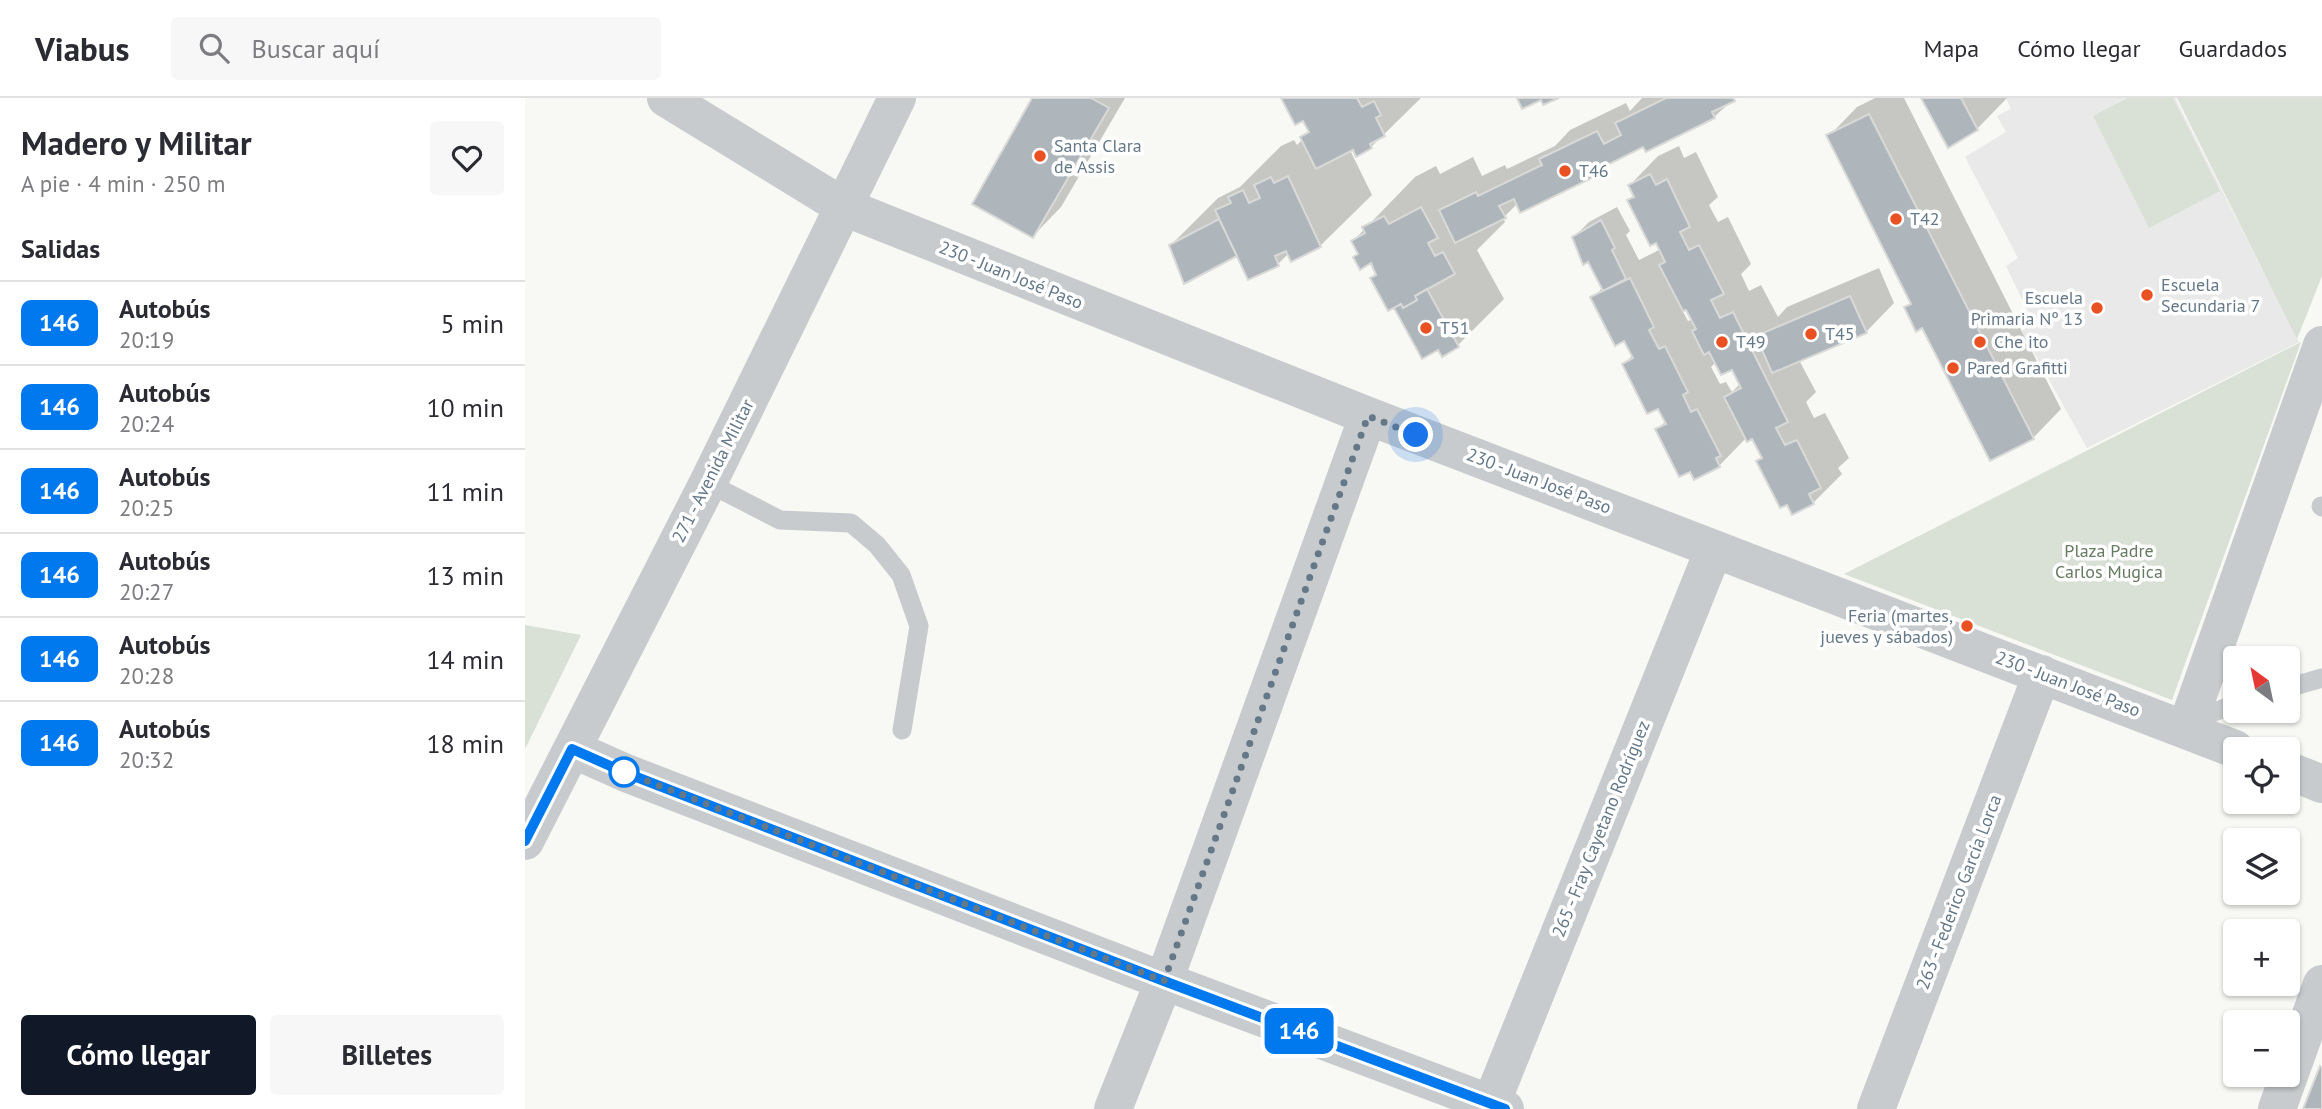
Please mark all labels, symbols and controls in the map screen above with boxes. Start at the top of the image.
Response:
search box [171,17,661,80]
text: Viabus [35,27,129,70]
icon: search [195,29,233,67]
text: Buscar aquí [251,32,380,65]
text: Mapa [1923,33,1979,64]
text: Cómo llegar [2017,33,2141,64]
text: Guardados [2179,33,2287,64]
text: Madero y Militar [21,121,252,164]
button: heart [430,121,504,195]
place label: Santa Clara de Assis [1054,134,1142,178]
marker: Santa Clara de Assis [1032,148,1048,164]
place label: T46 [1579,159,1609,182]
marker: T46 [1557,163,1573,179]
text: A pie · 4 min · 250 m [21,169,225,198]
place label: T42 [1910,207,1940,230]
marker: T42 [1888,211,1904,227]
text: Salidas [21,232,100,265]
street label: 230 - Juan José Paso [936,235,1087,314]
place label: Escuela Secundaria 7 [2161,273,2260,317]
place label: Escuela Primaria Nº 13 [1971,286,2083,330]
marker: Escuela Secundaria 7 [2139,287,2155,303]
text: Autobús [119,292,211,325]
marker: Escuela Primaria Nº 13 [2089,300,2105,316]
text: 146 [39,307,80,338]
text: 5 min [441,307,504,340]
place label: T51 [1440,316,1470,339]
marker: T51 [1418,320,1434,336]
place label: T45 [1825,322,1855,345]
text: 20:19 [119,325,174,354]
marker: T45 [1803,326,1819,342]
place label: T49 [1736,330,1766,353]
place label: Che ito [1994,330,2048,353]
marker: T49 [1714,334,1730,350]
marker: Che ito [1972,334,1988,350]
place label: Pared Grafitti [1967,356,2068,379]
marker: Pared Grafitti [1945,360,1961,376]
text: Autobús [119,376,211,409]
text: 146 [39,391,80,422]
text: 10 min [426,391,504,424]
street label: 271 - Avenida Militar [666,395,759,546]
text: 20:24 [119,409,174,438]
your location [1398,417,1433,452]
street label: 230 - Juan José Paso [1464,442,1615,519]
text: Autobús [119,460,211,493]
text: 146 [39,475,80,506]
text: 11 min [426,475,504,508]
text: 20:25 [119,493,174,522]
park label: Plaza Padre Carlos Mugica [2055,539,2163,583]
text: Autobús [119,544,211,577]
text: 146 [39,559,80,590]
text: 13 min [426,559,504,592]
text: 20:27 [119,577,174,606]
place label: Feria (martes, jueves y sábados) [1820,604,1953,648]
marker: Feria (martes, jueves y sábados) [1959,618,1975,634]
text: Autobús [119,628,211,661]
text: 146 [39,643,80,674]
text: 14 min [426,643,504,676]
street label: 230 - Juan José Paso [1993,645,2144,722]
north arrow [2223,646,2299,723]
map controls [2223,646,2300,1087]
text: 20:28 [119,661,174,690]
text: Autobús [119,712,211,745]
street label: 265 - Fray Cayetano Rodríguez [1546,717,1655,940]
text: 146 [39,727,80,758]
text: 18 min [426,727,504,760]
button: locate [2223,737,2300,814]
text: 20:32 [119,745,174,774]
unlabelled marker [609,757,639,787]
street label: 263 - Federico García Lorca [1911,791,2006,992]
button: layers [2223,828,2300,905]
button: + [2223,919,2300,996]
line badge: 146 [1259,1008,1339,1054]
button: − [2223,1010,2300,1087]
button: Cómo llegar [21,1015,256,1095]
button: Billetes [270,1015,504,1095]
text: 146 [1279,1015,1319,1046]

